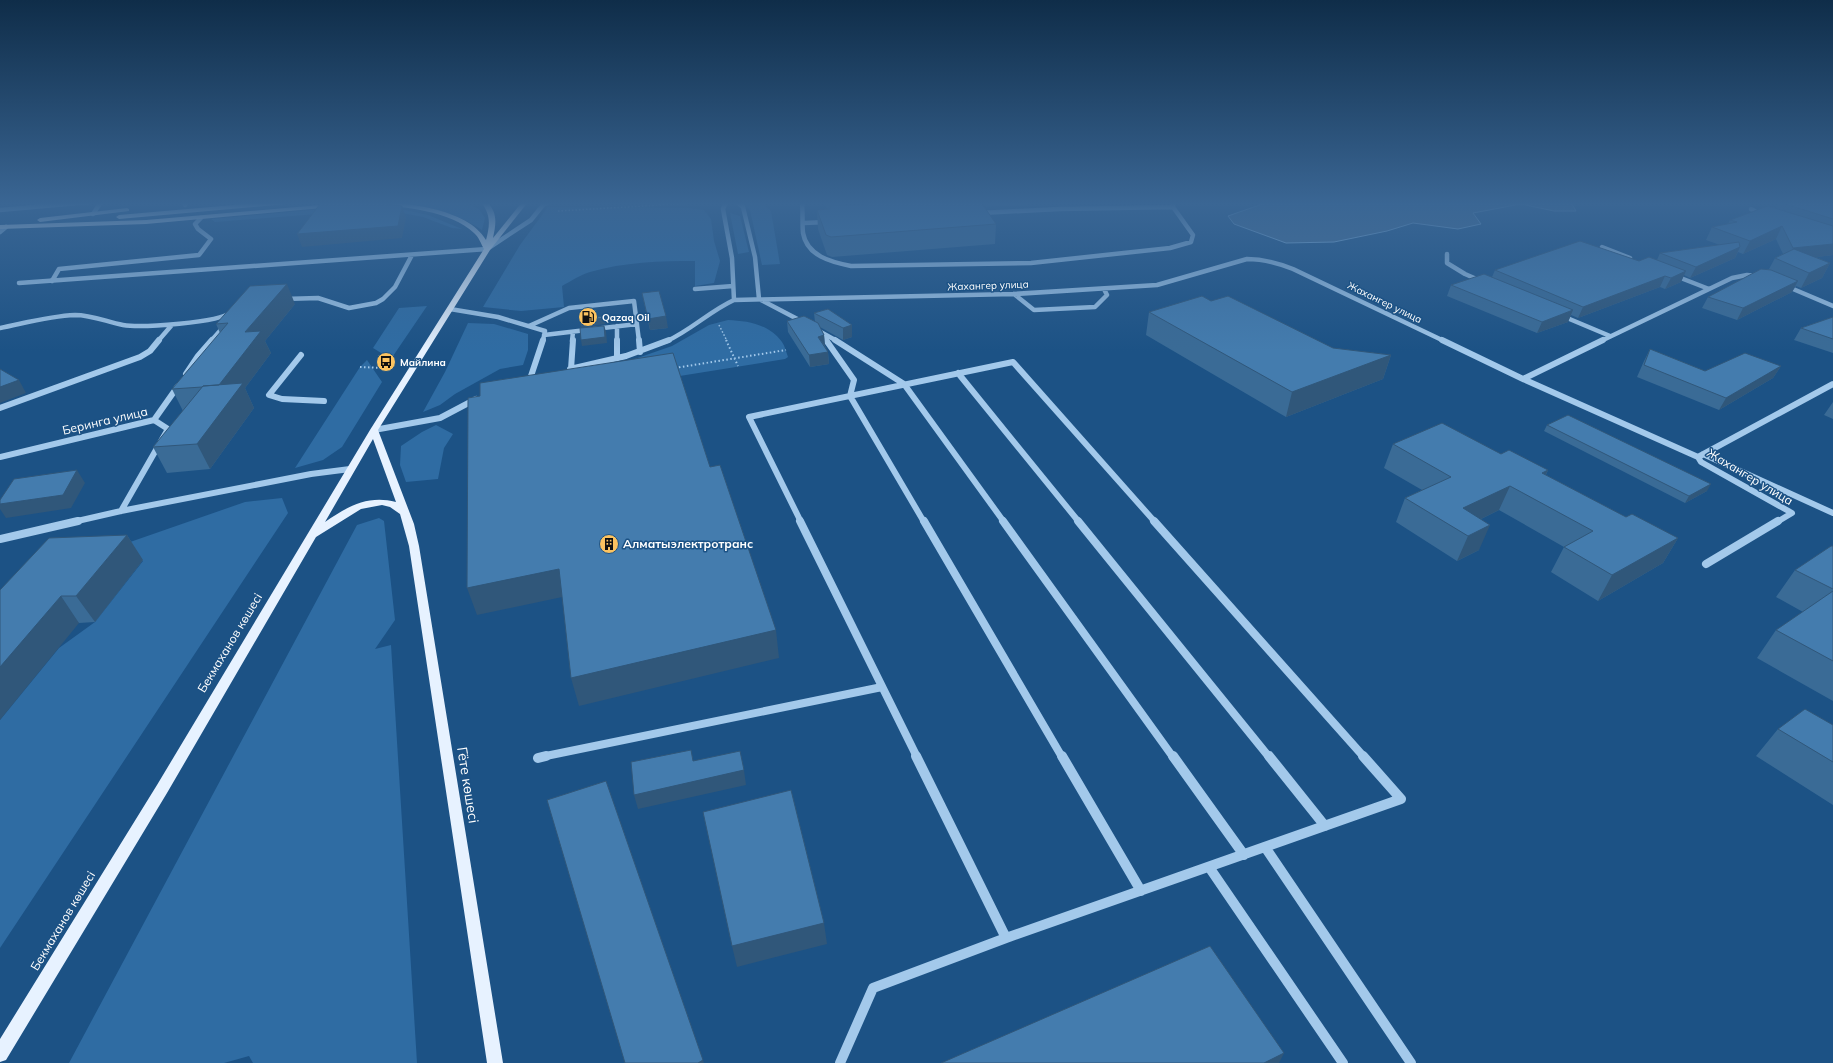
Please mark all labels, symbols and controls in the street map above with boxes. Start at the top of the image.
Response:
street label: Жахангер улица [947,278,1029,293]
street label: Жахангер улица [1345,279,1424,326]
fuel station icon: Qazaq Oil [577,306,599,328]
place label: Qazaq Oil [602,311,650,324]
bus stop icon: Майлина [375,351,397,373]
place label: Майлина [400,356,446,369]
street label: Беринга улица [61,403,149,438]
street label: Жахангер улица [1705,445,1796,508]
building icon: Алматыэлектротранс [598,533,620,555]
place label: Алматыэлектротранс [623,536,753,551]
street label: Бекмаханов көшесі [194,590,265,695]
street label: Гёте көшесі [453,746,483,824]
street label: Бекмаханов көшесі [27,868,98,973]

